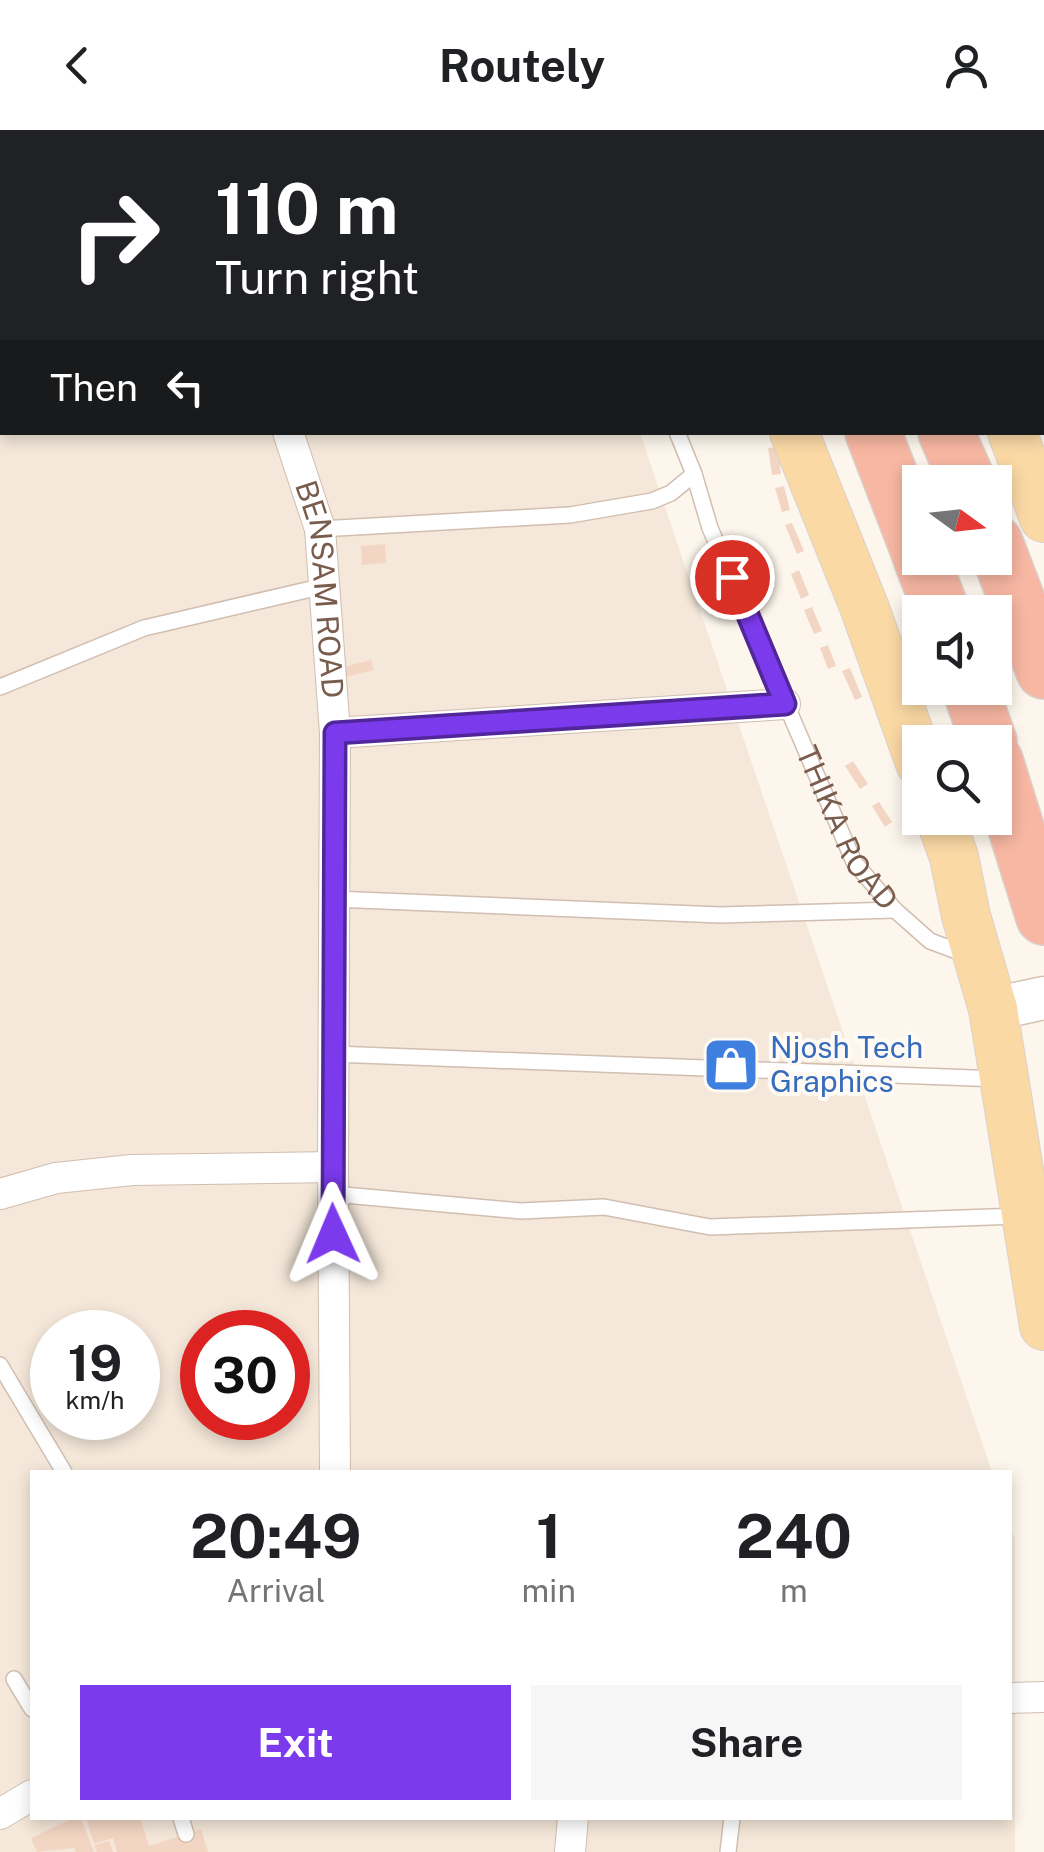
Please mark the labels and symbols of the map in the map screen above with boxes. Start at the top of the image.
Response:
north arrow [902,465,1012,575]
street label: BENSAM ROAD [288,476,351,699]
pin [690,535,775,620]
street label: THIKA ROAD [789,740,906,917]
place label: Njosh Tech Graphics [770,1029,923,1099]
shop icon: Njosh Tech Graphics [701,1035,761,1095]
position arrow [281,1182,385,1286]
speed limit sign: 30 [180,1310,310,1440]

